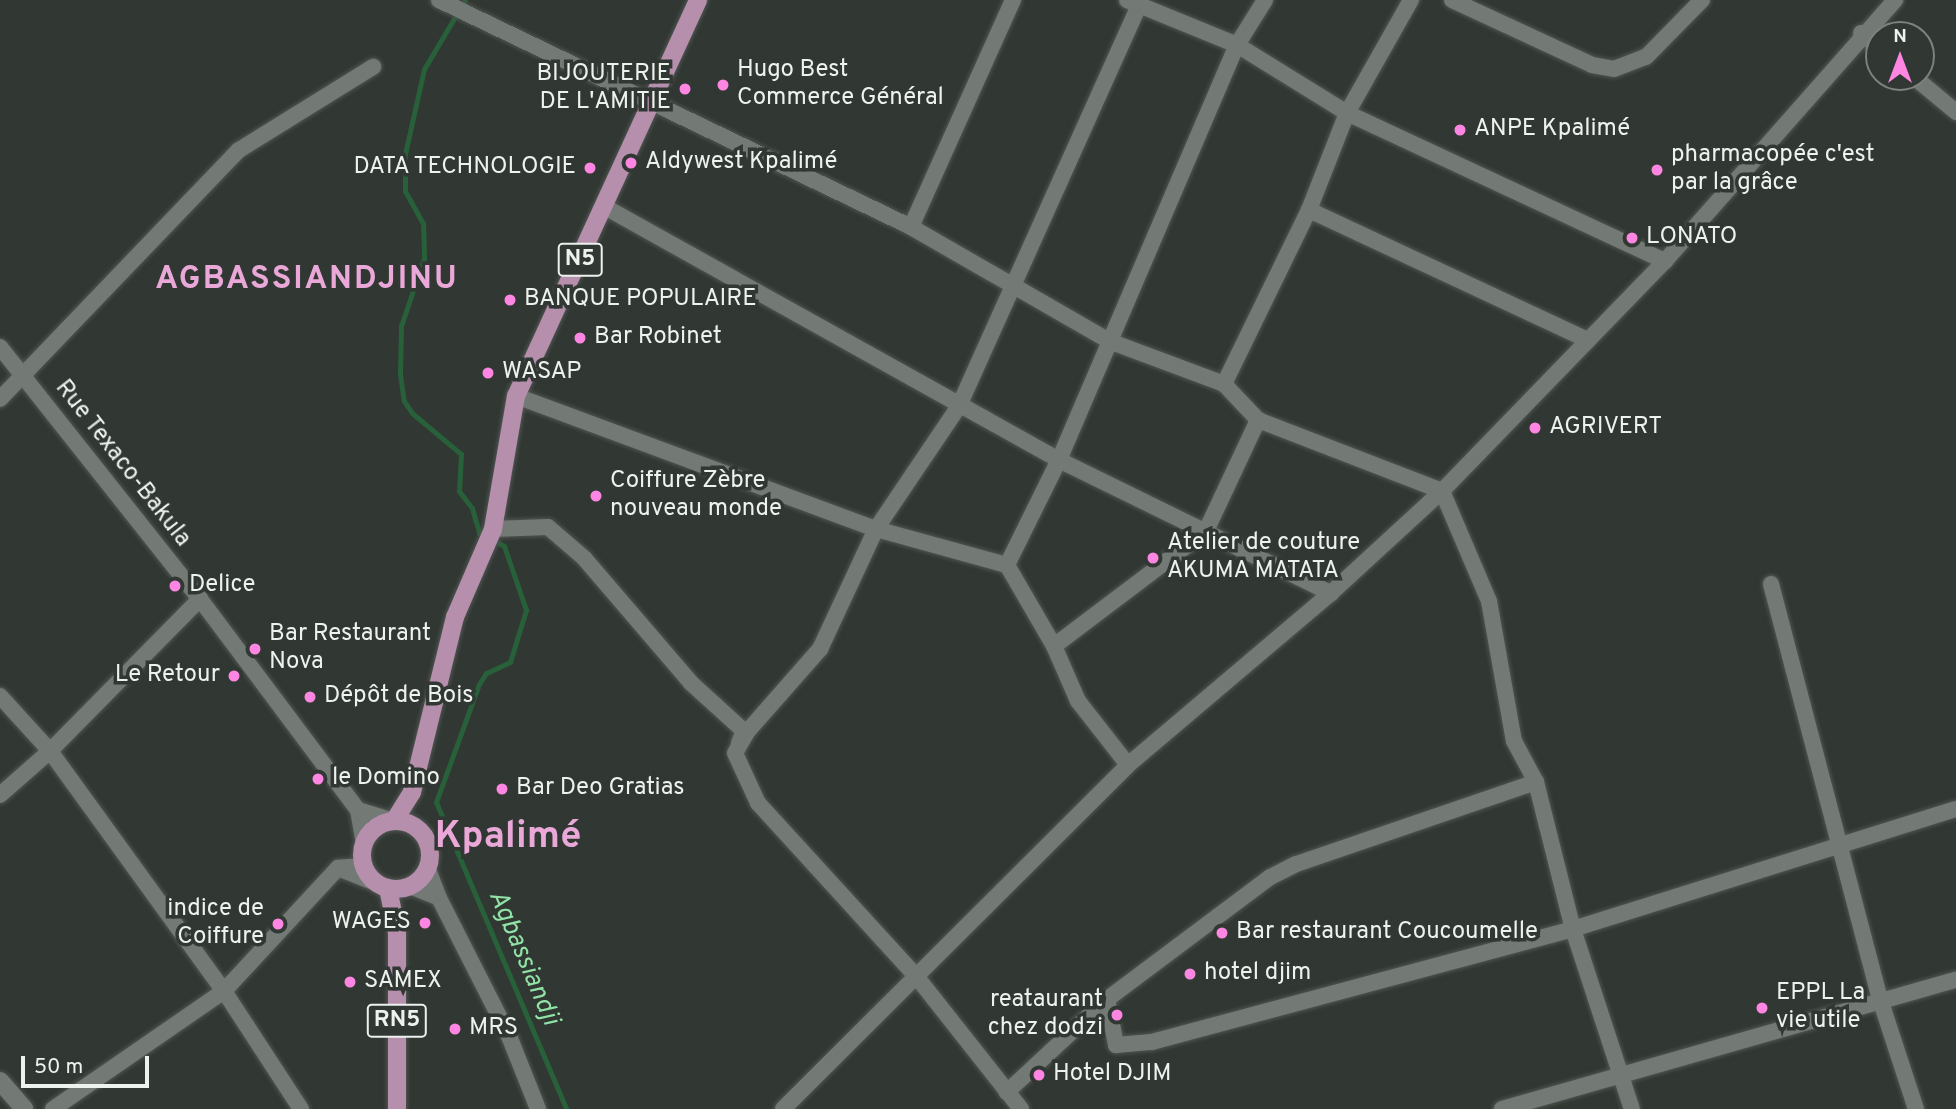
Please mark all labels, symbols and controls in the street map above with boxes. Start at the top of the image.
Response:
north arrow [1865,21,1935,91]
text: N [1893,25,1907,49]
place label: Hugo Best Commerce Général [737,57,944,113]
place label: BIJOUTERIE DE L'AMITIE [536,61,671,117]
marker: Hugo Best Commerce Général [715,77,731,93]
marker: BIJOUTERIE DE L'AMITIE [677,81,693,97]
place label: ANPE Kpalimé [1474,116,1630,144]
marker: ANPE Kpalimé [1452,122,1468,138]
place label: pharmacopée c'est par la grâce [1671,142,1875,198]
place label: Aldywest Kpalimé [645,149,837,177]
place label: DATA TECHNOLOGIE [352,154,576,182]
marker: Aldywest Kpalimé [623,155,639,171]
marker: DATA TECHNOLOGIE [582,160,598,176]
marker: pharmacopée c'est par la grâce [1649,162,1665,178]
place label: LONATO [1646,224,1737,252]
marker: LONATO [1624,230,1640,246]
road number: N5 [557,241,603,280]
district label: AGBASSIANDJINU [157,261,457,299]
place label: BANQUE POPULAIRE [524,286,757,314]
marker: BANQUE POPULAIRE [502,292,518,308]
place label: Bar Robinet [594,324,722,352]
marker: Bar Robinet [572,330,588,346]
place label: WASAP [502,359,581,387]
marker: WASAP [480,365,496,381]
street label: Rue Texaco-Bakula [48,374,196,554]
place label: AGRIVERT [1549,414,1662,442]
marker: AGRIVERT [1527,420,1543,436]
place label: Coiffure Zèbre nouveau monde [610,468,782,524]
marker: Coiffure Zèbre nouveau monde [588,488,604,504]
place label: Atelier de couture AKUMA MATATA [1167,530,1360,586]
marker: Atelier de couture AKUMA MATATA [1145,550,1161,566]
place label: Delice [189,572,256,600]
marker: Delice [167,578,183,594]
place label: Bar Restaurant Nova [269,621,431,677]
marker: Bar Restaurant Nova [247,641,263,657]
place label: Le Retour [115,662,220,690]
marker: Le Retour [226,668,242,684]
place label: Dépôt de Bois [324,683,474,711]
marker: Dépôt de Bois [302,689,318,705]
place label: le Domino [332,765,440,793]
marker: le Domino [310,771,326,787]
place label: Bar Deo Gratias [516,775,685,803]
marker: Bar Deo Gratias [494,781,510,797]
district label: Kpalimé [435,815,581,861]
water label: Agbassiandji [481,886,565,1030]
place label: indice de Coiffure [167,896,264,952]
place label: WAGES [332,909,411,937]
marker: WAGES [417,915,433,931]
marker: indice de Coiffure [270,916,286,932]
place label: Bar restaurant Coucoumelle [1236,919,1538,947]
marker: Bar restaurant Coucoumelle [1214,925,1230,941]
place label: hotel djim [1204,960,1311,988]
marker: hotel djim [1182,966,1198,982]
place label: SAMEX [364,968,442,996]
marker: SAMEX [342,974,358,990]
place label: EPPL La vie utile [1776,980,1866,1036]
place label: reataurant chez dodzi [988,987,1103,1043]
marker: EPPL La vie utile [1754,1000,1770,1016]
road number: RN5 [366,1002,428,1040]
marker: reataurant chez dodzi [1109,1007,1125,1023]
place label: MRS [469,1015,518,1043]
marker: MRS [447,1021,463,1037]
scale bar [24,1042,152,1086]
text: 50 m [34,1054,83,1081]
place label: Hotel DJIM [1053,1061,1172,1089]
marker: Hotel DJIM [1031,1067,1047,1083]

